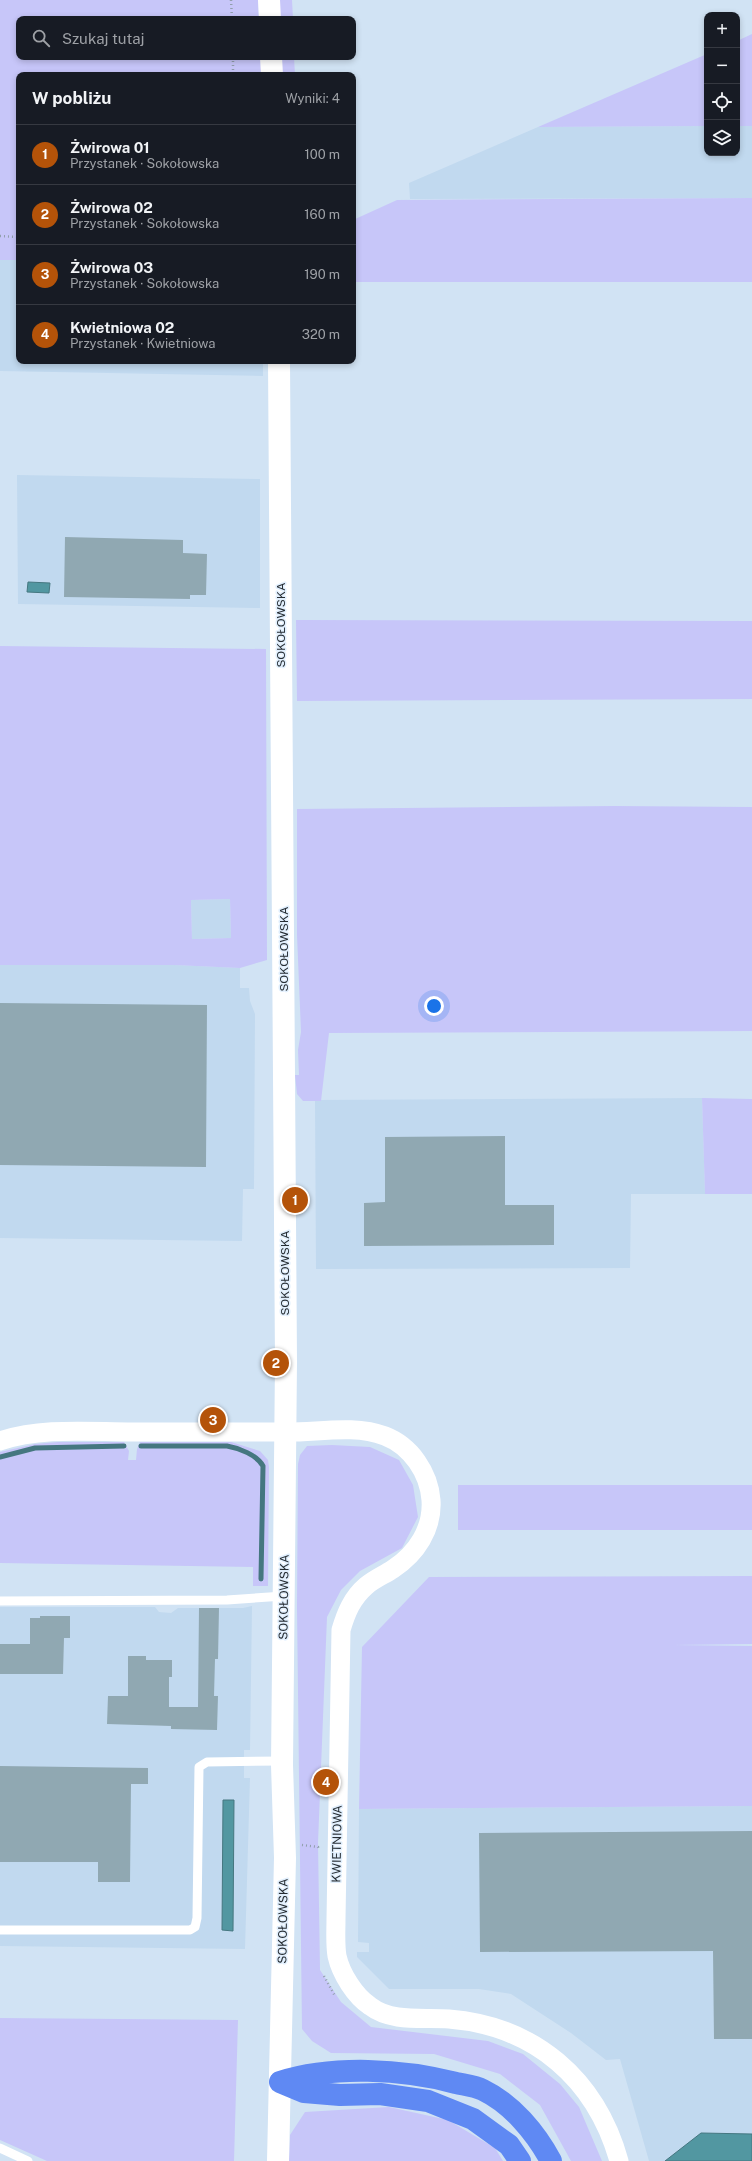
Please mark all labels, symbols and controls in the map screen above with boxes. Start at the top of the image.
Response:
map controls [704,12,740,156]
button: + [704,12,740,48]
search box [16,16,356,60]
icon: search [30,27,52,49]
text: Szukaj tutaj [62,30,145,47]
button: − [704,48,740,84]
button: locate [704,84,740,120]
text: W pobliżu [32,88,111,108]
text: Wyniki: 4 [285,91,340,106]
button: layers [704,120,740,156]
text: Żwirowa 01 [70,139,150,156]
text: 1 [42,147,48,162]
text: 100 m [304,147,340,162]
text: Przystanek · Sokołowska [70,156,219,171]
text: Żwirowa 02 [70,199,153,216]
text: 2 [41,207,49,222]
text: 160 m [304,207,340,222]
text: Przystanek · Sokołowska [70,216,219,231]
text: Żwirowa 03 [70,259,153,276]
text: 3 [41,267,49,282]
text: 190 m [304,267,340,282]
text: Przystanek · Sokołowska [70,276,219,291]
text: Kwietniowa 02 [70,319,174,336]
text: 4 [41,327,49,342]
text: 320 m [302,327,340,342]
text: Przystanek · Kwietniowa [70,336,215,351]
street label: SOKOŁOWSKA [274,582,288,668]
street label: SOKOŁOWSKA [277,906,291,992]
your location [424,996,444,1016]
pin: 1 [282,1185,308,1215]
street label: SOKOŁOWSKA [278,1230,292,1316]
pin: 2 [263,1348,289,1378]
pin: 3 [200,1405,226,1435]
street label: SOKOŁOWSKA [276,1554,292,1640]
pin: 4 [313,1767,339,1797]
street label: KWIETNIOWA [329,1805,345,1883]
street label: SOKOŁOWSKA [275,1878,291,1964]

